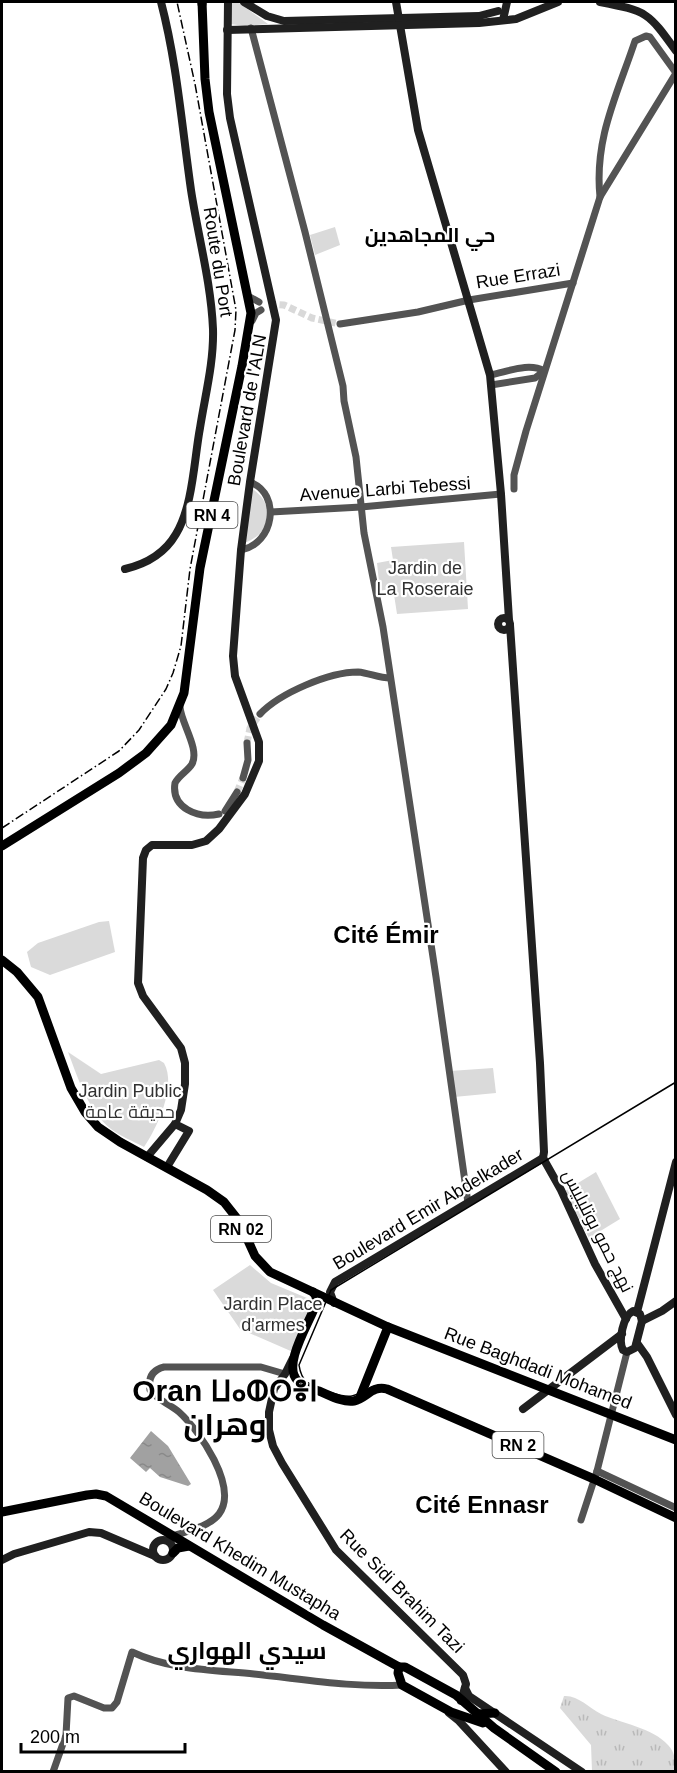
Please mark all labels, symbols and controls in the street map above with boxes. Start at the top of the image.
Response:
street label: Route du Port [199,206,237,318]
district label: حي المجاهدين [365,224,495,251]
street label: Rue Errazi [474,259,562,293]
street label: Boulevard de l'ALN [224,333,270,487]
street label: Avenue Larbi Tebessi [299,473,471,505]
road number: RN 4 [186,502,238,528]
park label: Jardin de La Roseraie [376,558,474,599]
district label: Cité Émir [333,921,439,948]
park label: Jardin Public حديقة عامة [78,1081,182,1122]
street label: Boulevard Emir Abdelkader [329,1144,527,1274]
street label: نهج حمو بوتليليس [557,1166,637,1296]
road number: RN 02 [211,1216,271,1242]
park label: Jardin Place d'armes [223,1294,323,1335]
street label: Rue Baghdadi Mohamed [441,1323,635,1413]
district label: Oran ⵡⴰⵀⵔⴻⵏ وهران [132,1374,318,1443]
road number: RN 2 [492,1432,544,1458]
street label: Boulevard Khedim Mustapha [136,1488,345,1625]
district label: Cité Ennasr [415,1491,549,1518]
street label: Rue Sidi Brahim Tazi [336,1525,468,1657]
district label: سيدي الهواري [167,1637,327,1670]
scale bar [21,1716,184,1754]
text: 200 m [30,1727,80,1747]

